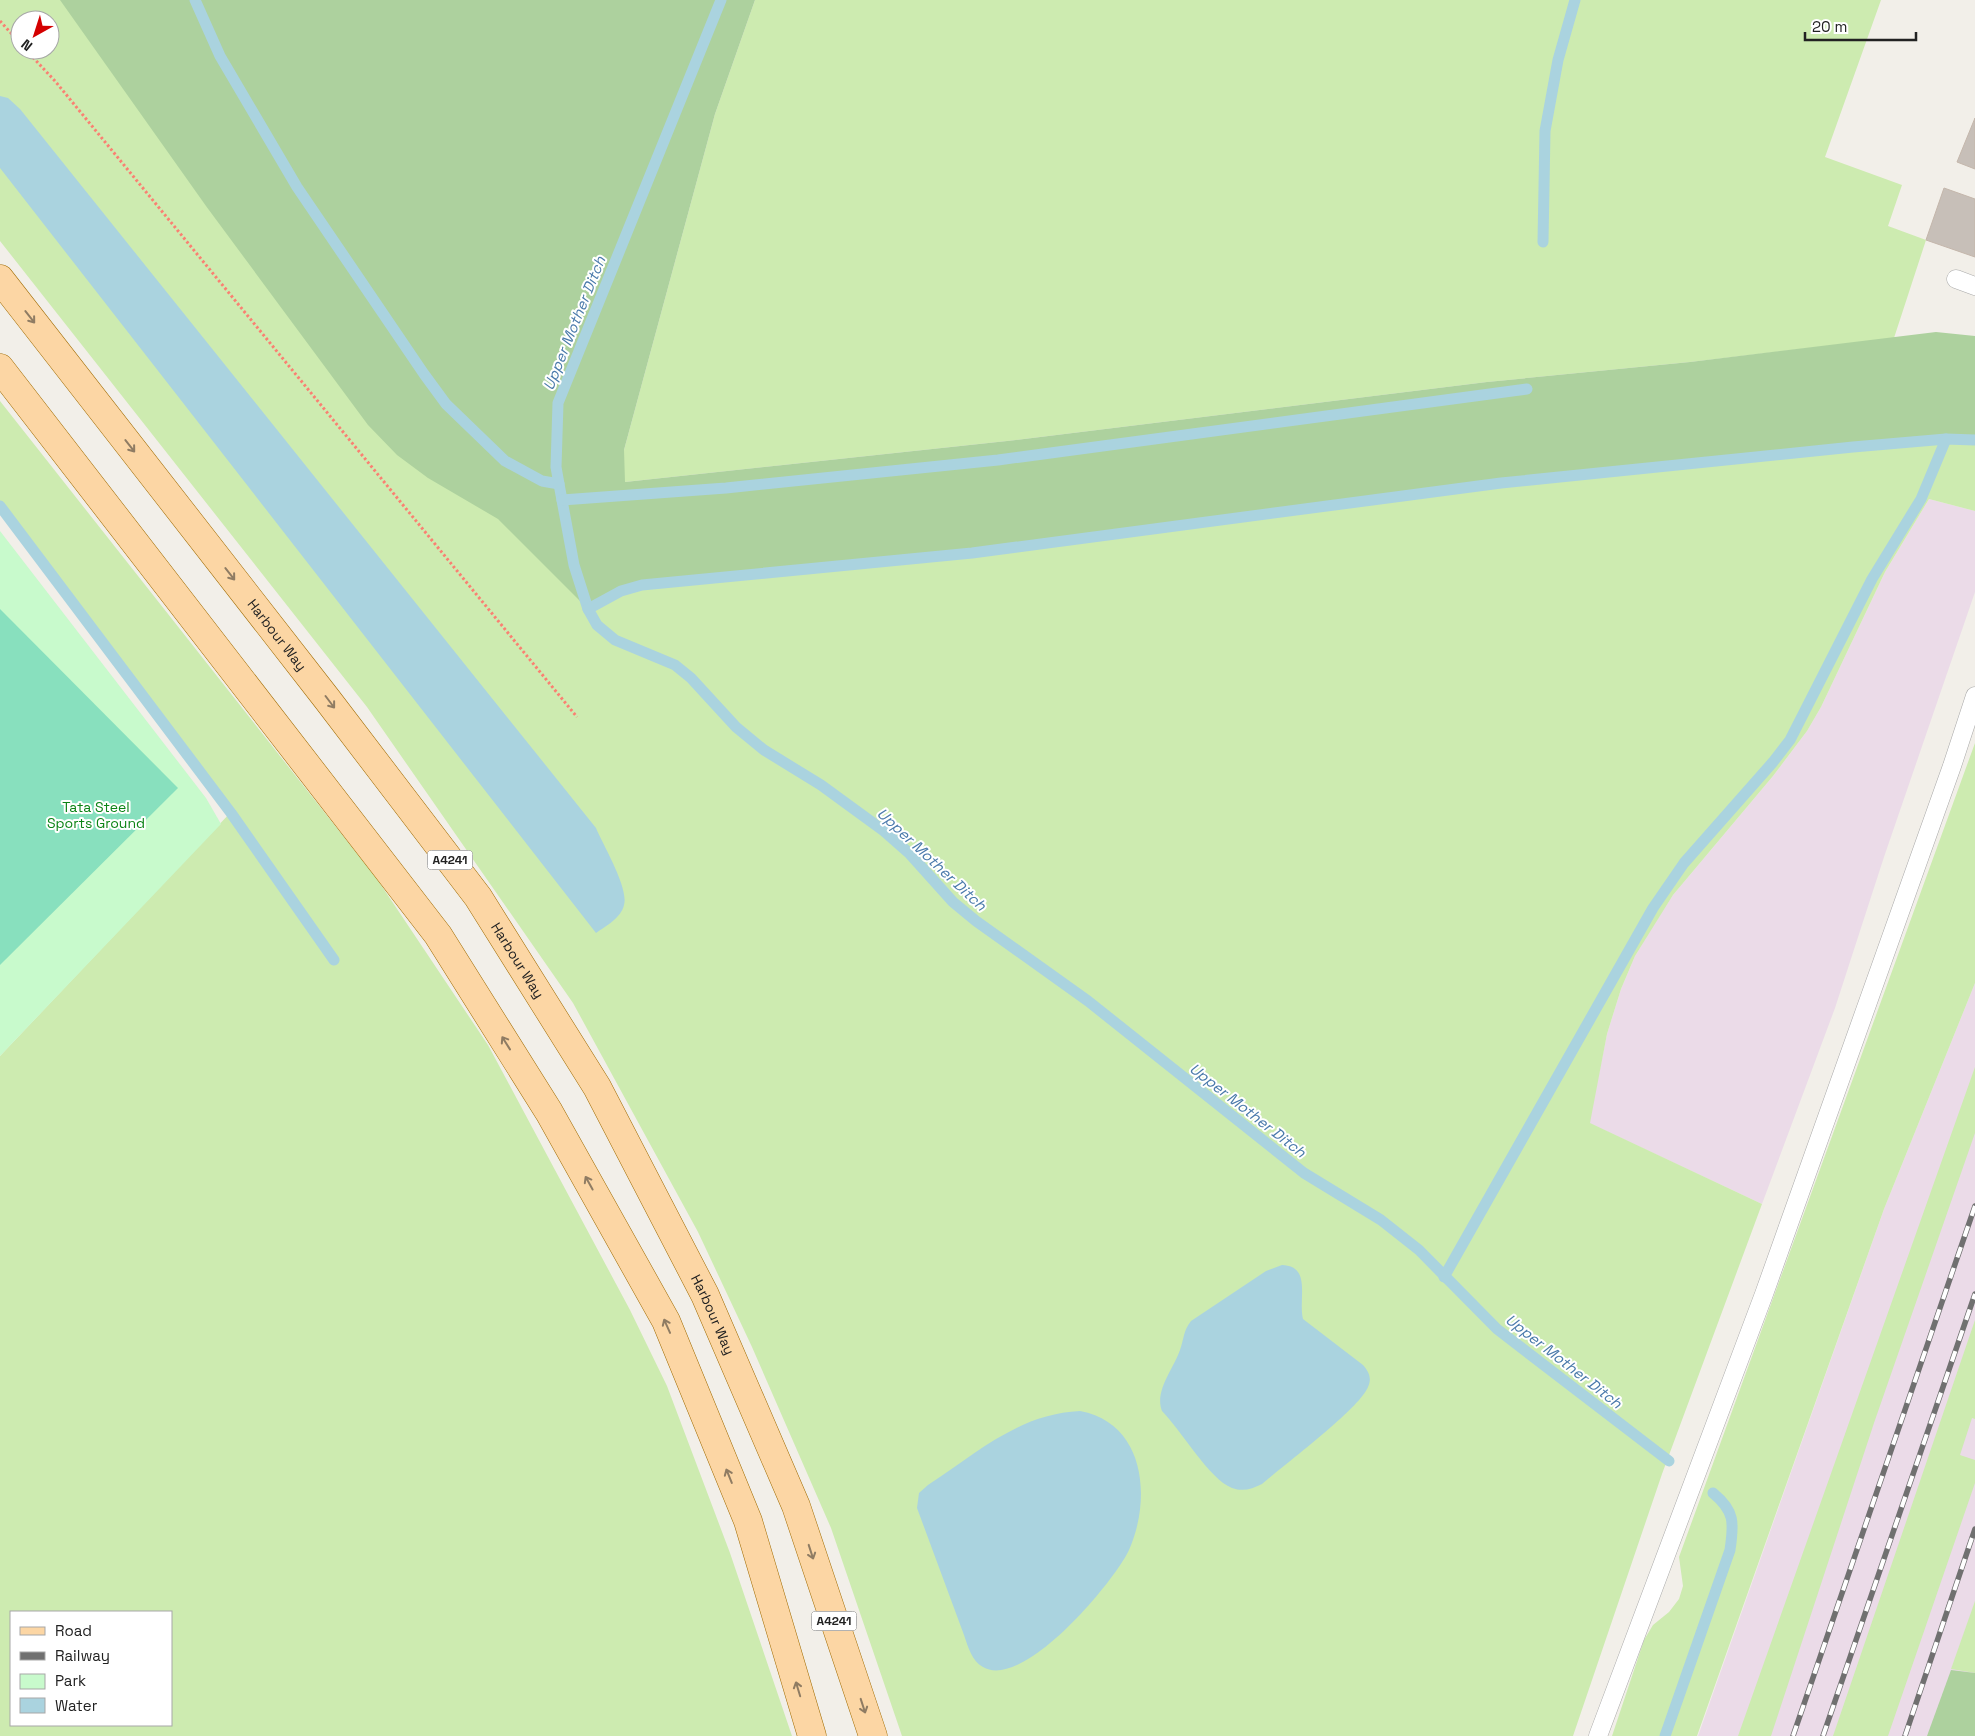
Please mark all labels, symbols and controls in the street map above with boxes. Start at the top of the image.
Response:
north arrow [10,10,60,60]
scale bar [1805,10,1916,42]
text: 20 m [1812,17,1847,36]
text: N [18,35,36,55]
water label: Upper Mother Ditch [538,253,610,393]
one-way arrow [25,310,35,324]
one-way arrow [124,439,135,452]
one-way arrow [224,567,235,580]
street label: Harbour Way [244,595,311,674]
one-way arrow [324,695,335,708]
park label: Tata Steel Sports Ground [47,798,145,832]
water label: Upper Mother Ditch [873,803,991,915]
road number: A4241 [428,850,472,870]
street label: Harbour Way [487,919,548,1002]
one-way arrow [501,1037,511,1051]
water label: Upper Mother Ditch [1186,1059,1311,1162]
one-way arrow [583,1177,593,1191]
street label: Harbour Way [687,1271,739,1358]
water label: Upper Mother Ditch [1502,1310,1627,1413]
one-way arrow [662,1318,672,1333]
one-way arrow [724,1468,733,1483]
one-way arrow [807,1544,817,1560]
legend [10,1611,172,1726]
road number: A4241 [812,1612,856,1630]
text: Road [55,1621,92,1640]
text: Railway [55,1646,110,1665]
text: Park [55,1671,86,1690]
one-way arrow [793,1682,803,1698]
text: Water [55,1696,98,1715]
one-way arrow [859,1698,868,1714]

